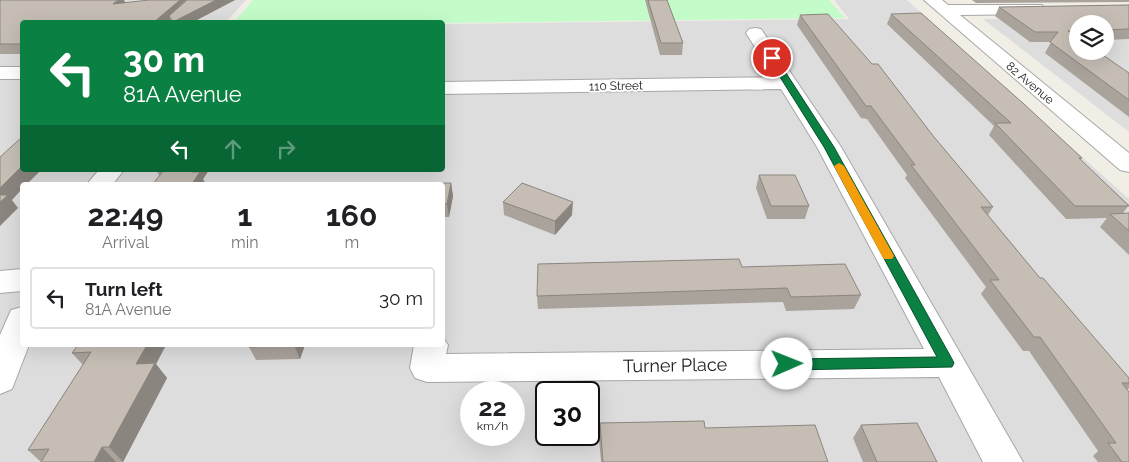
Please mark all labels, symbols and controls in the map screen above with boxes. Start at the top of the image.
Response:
map controls [1069,15,1114,60]
button: layers [1069,15,1114,60]
pin [751,37,793,79]
text: 30 m [123,39,205,80]
icon: left [40,40,105,105]
icon: arrive [758,44,786,72]
street label: 82 Avenue [1003,59,1057,107]
street label: 110 Street [589,79,643,93]
text: 81A Avenue [123,81,242,107]
icon: left [166,135,194,163]
icon: ahead [219,135,247,163]
icon: right [272,135,300,163]
text: 22:49 [87,198,164,233]
text: 1 [237,198,252,233]
text: 160 [326,198,378,233]
text: Arrival [102,233,149,252]
text: min [231,233,259,252]
text: m [344,233,359,252]
text: Turn left [85,278,162,300]
icon: left [42,284,70,312]
text: 30 m [379,287,423,309]
text: 81A Avenue [85,300,171,319]
position arrow [760,337,812,389]
street label: Turner Place [623,354,728,376]
speed limit sign: 30 [535,381,600,446]
text: 22 [478,392,507,422]
text: km/h [477,419,508,433]

